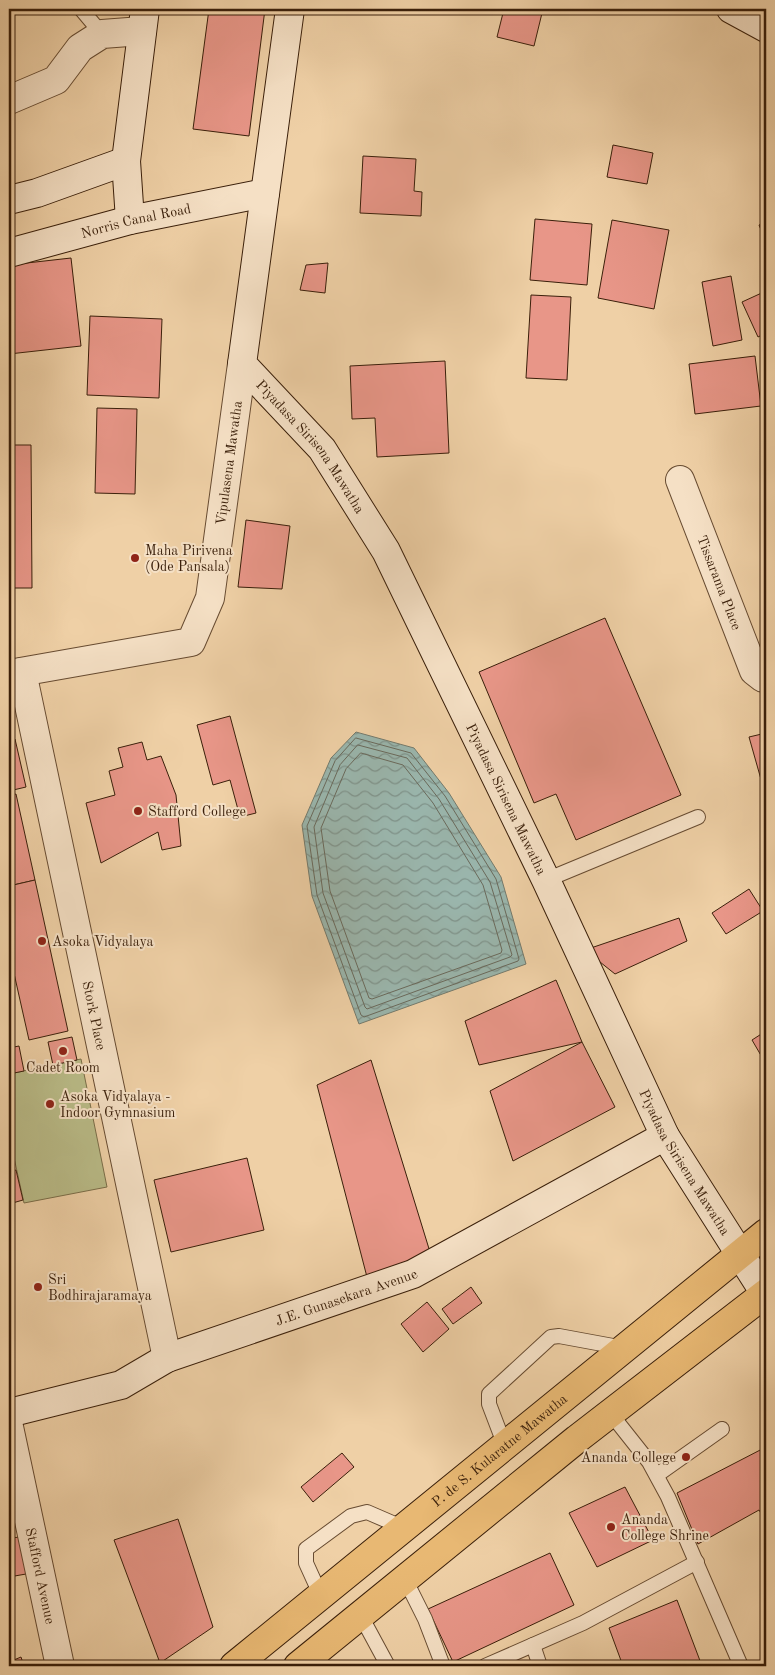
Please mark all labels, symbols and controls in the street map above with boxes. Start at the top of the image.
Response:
street label: Norris Canal Road [79,202,192,241]
street label: Piyadasa Sirisena Mawatha [253,378,367,516]
street label: Vipulasena Mawatha [214,400,245,526]
street label: Tissarama Place [694,534,743,632]
place label: Maha Pirivena (Ode Pansala) [145,544,233,574]
marker: Maha Pirivena (Ode Pansala) [129,552,141,564]
street label: Piyadasa Sirisena Mawatha [463,721,548,877]
marker: Stafford College [132,805,144,817]
place label: Stafford College [148,805,246,819]
marker: Asoka Vidyalaya [36,935,48,947]
place label: Asoka Vidyalaya [52,935,153,949]
street label: Stork Place [79,980,108,1051]
marker: Cadet Room [57,1045,69,1057]
place label: Cadet Room [26,1061,100,1075]
street label: Piyadasa Sirisena Mawatha [636,1087,732,1238]
place label: Asoka Vidyalaya - Indoor Gymnasium [60,1090,175,1120]
marker: Asoka Vidyalaya - Indoor Gymnasium [44,1098,56,1110]
street label: J.E. Gunasekara Avenue [274,1267,420,1328]
place label: Sri Bodhirajaramaya [48,1273,152,1303]
marker: Sri Bodhirajaramaya [32,1281,44,1293]
street label: P. de S. Kularatne Mawatha [430,1392,570,1510]
place label: Ananda College [581,1451,676,1465]
marker: Ananda College [680,1451,692,1463]
place label: Ananda College Shrine [621,1513,709,1543]
marker: Ananda College Shrine [605,1521,617,1533]
street label: Stafford Avenue [23,1526,57,1625]

